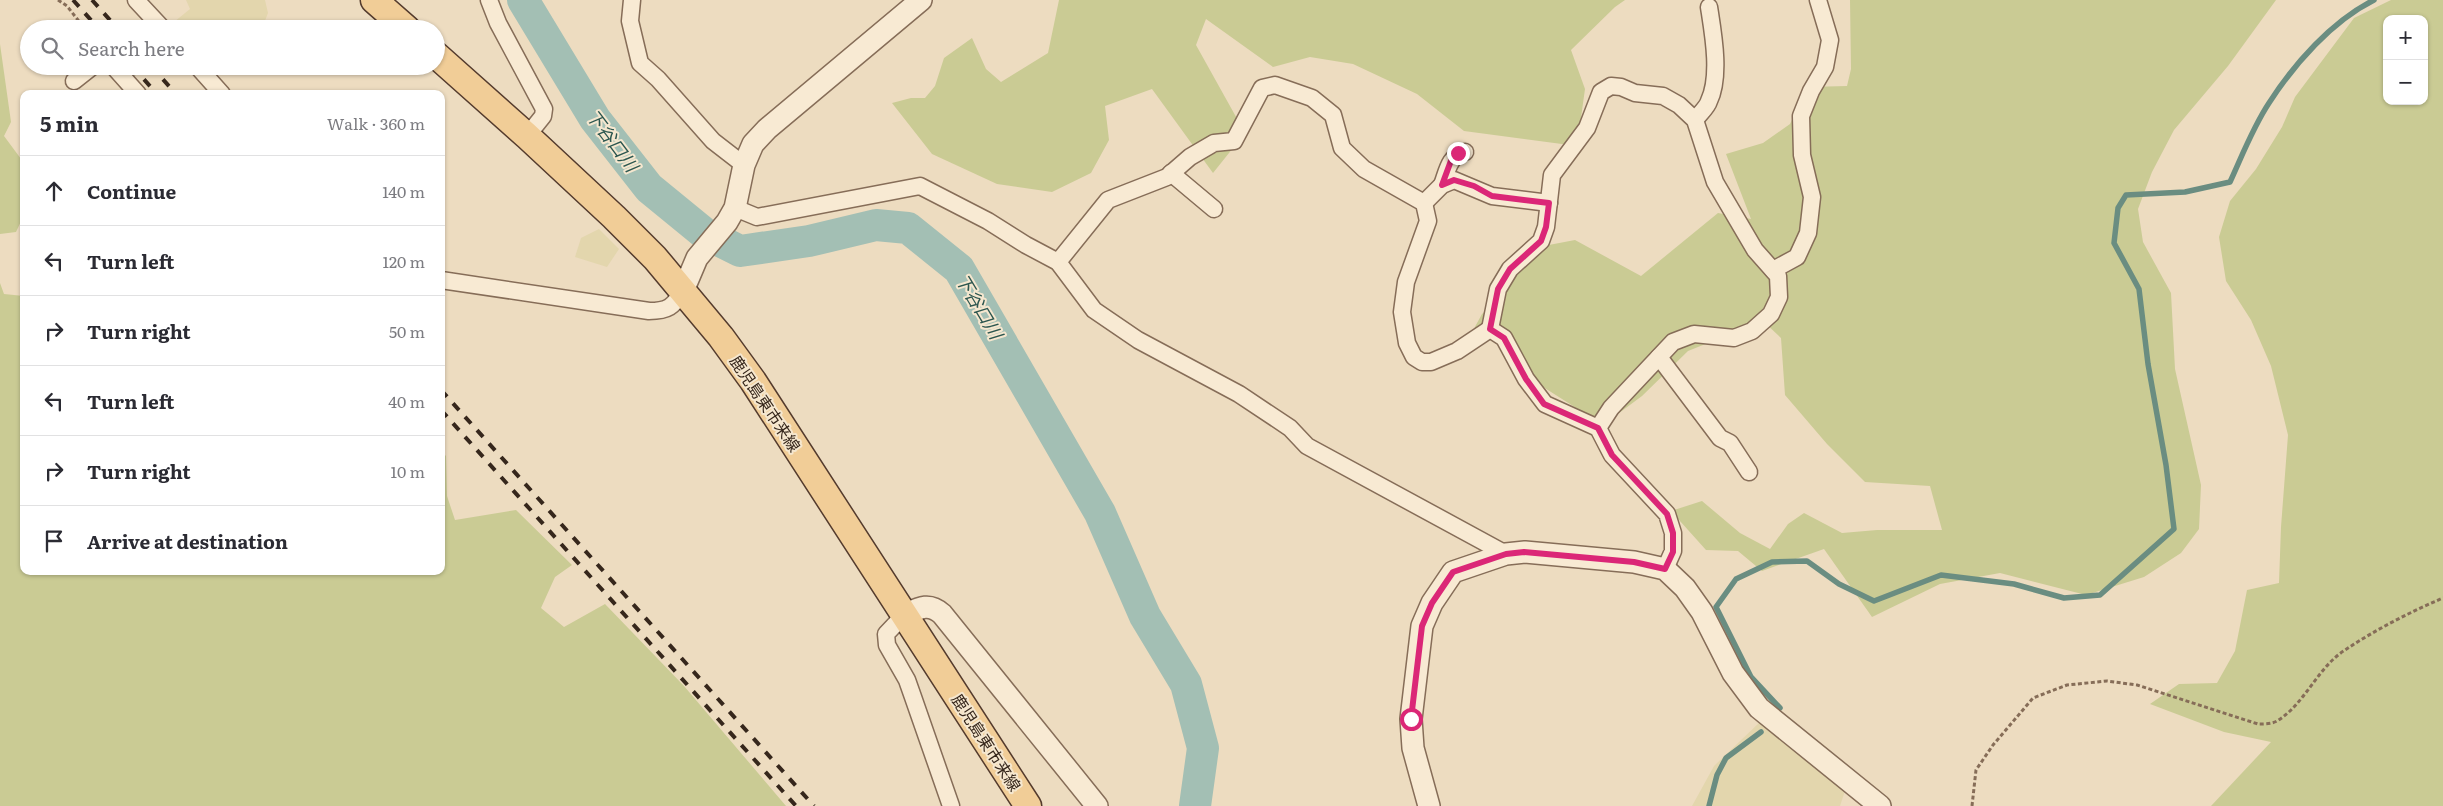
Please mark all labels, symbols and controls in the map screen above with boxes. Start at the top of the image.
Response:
map controls [2383,15,2428,105]
button: + [2383,15,2428,60]
search box [20,20,445,75]
icon: search [38,34,66,62]
text: Search here [78,34,185,62]
button: − [2383,60,2428,105]
water label: 下谷口川 [581,103,647,178]
text: 5 min [40,107,99,138]
text: Walk · 360 m [327,111,425,135]
route end [1447,142,1470,165]
icon: ahead [40,177,68,205]
text: Continue [87,177,176,205]
text: 140 m [382,179,425,203]
icon: left [40,247,68,275]
text: Turn left [87,247,174,275]
text: 120 m [382,249,425,273]
water label: 下谷口川 [950,268,1011,346]
icon: right [40,317,68,345]
text: Turn right [87,317,191,345]
text: 50 m [389,319,425,343]
street label: 鹿児島東市来線 [725,350,807,456]
icon: left [40,387,68,415]
text: Turn left [87,387,174,415]
text: 40 m [388,389,425,413]
icon: right [40,457,68,485]
text: Turn right [87,457,191,485]
text: 10 m [391,459,425,483]
icon: arrive [40,527,68,555]
text: Arrive at destination [87,527,288,555]
street label: 鹿児島東市来線 [946,688,1028,796]
route start [1400,708,1423,731]

